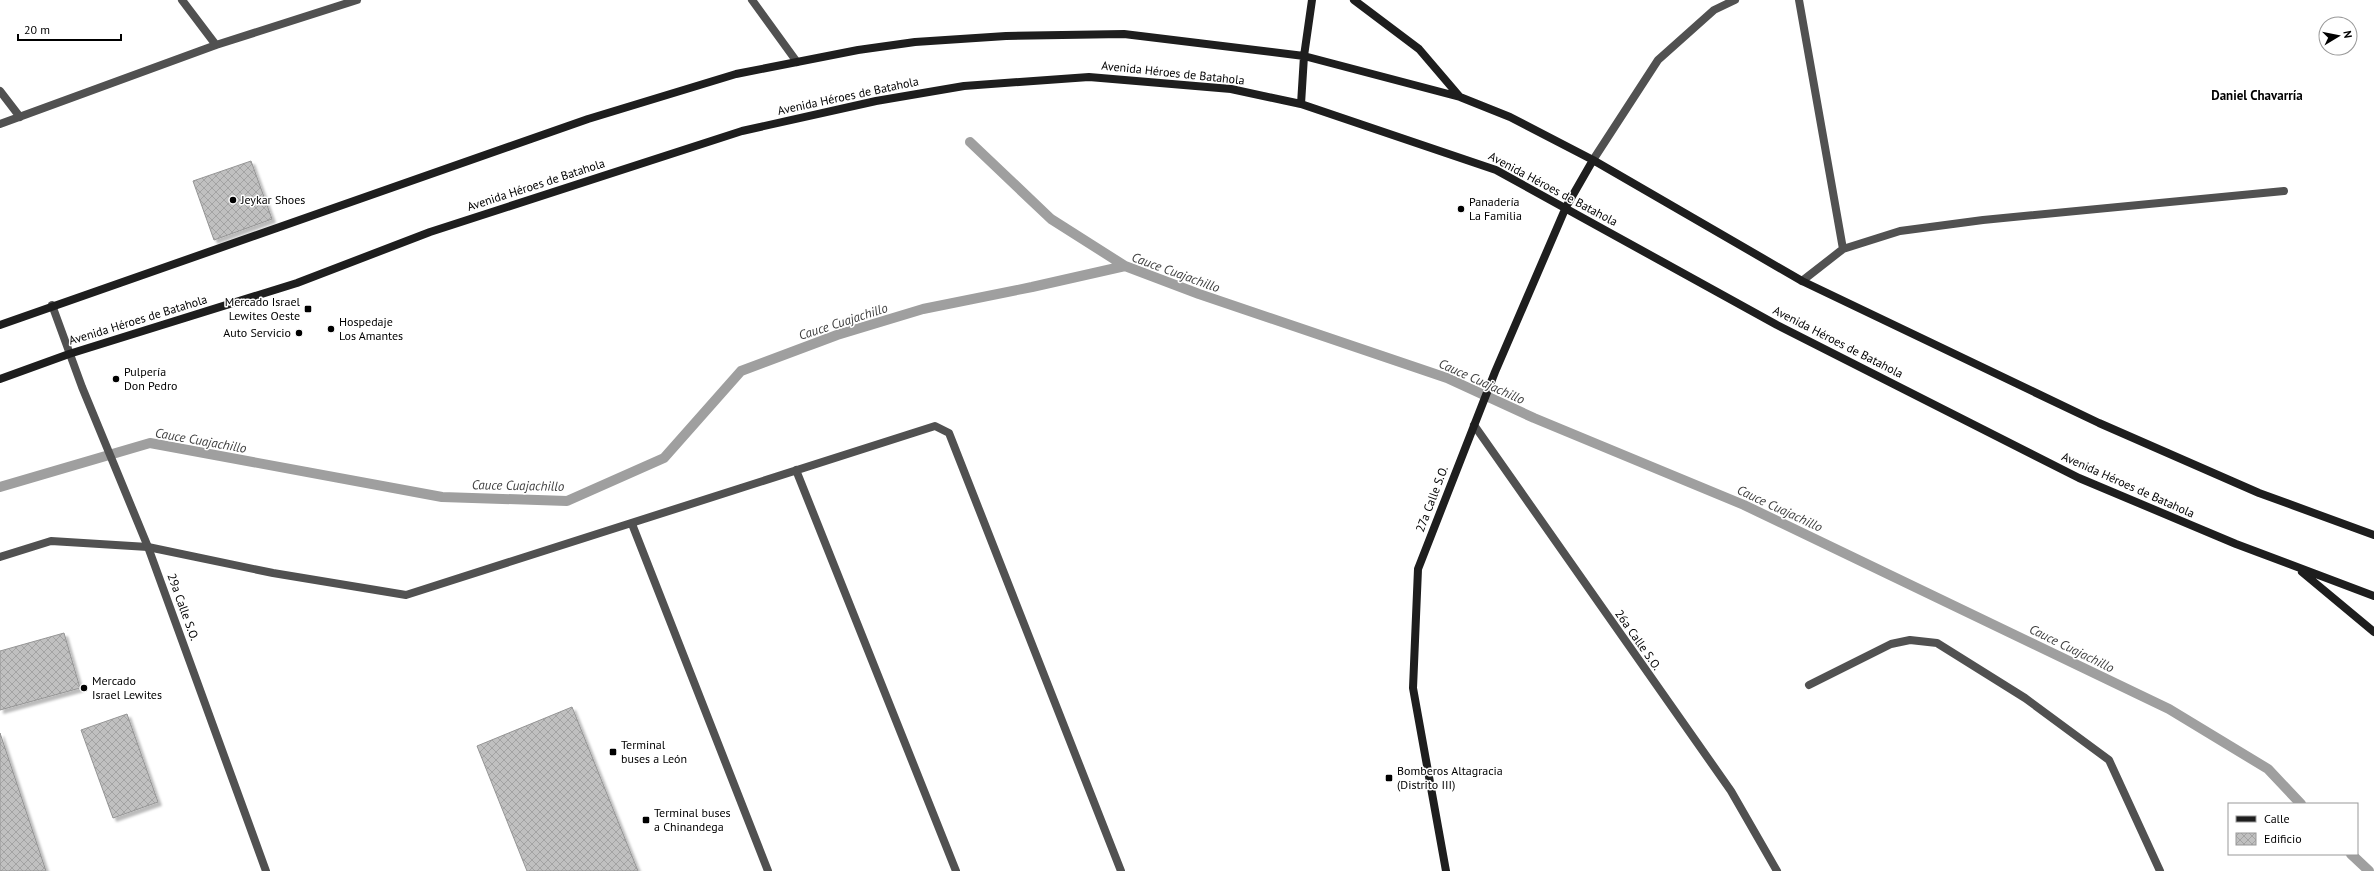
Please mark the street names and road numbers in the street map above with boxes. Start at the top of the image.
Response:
street label: Avenida Héroes de Batahola [1101,58,1245,87]
street label: Avenida Héroes de Batahola [776,73,920,118]
street label: Avenida Héroes de Batahola [1486,148,1620,229]
street label: Avenida Héroes de Batahola [465,155,607,214]
street label: Avenida Héroes de Batahola [67,291,209,348]
street label: Avenida Héroes de Batahola [1771,302,1906,381]
street label: Avenida Héroes de Batahola [2059,448,2197,521]
street label: 27a Calle S.O. [1412,463,1451,534]
street label: 29a Calle S.O. [164,571,203,643]
street label: 26a Calle S.O. [1612,607,1665,673]

